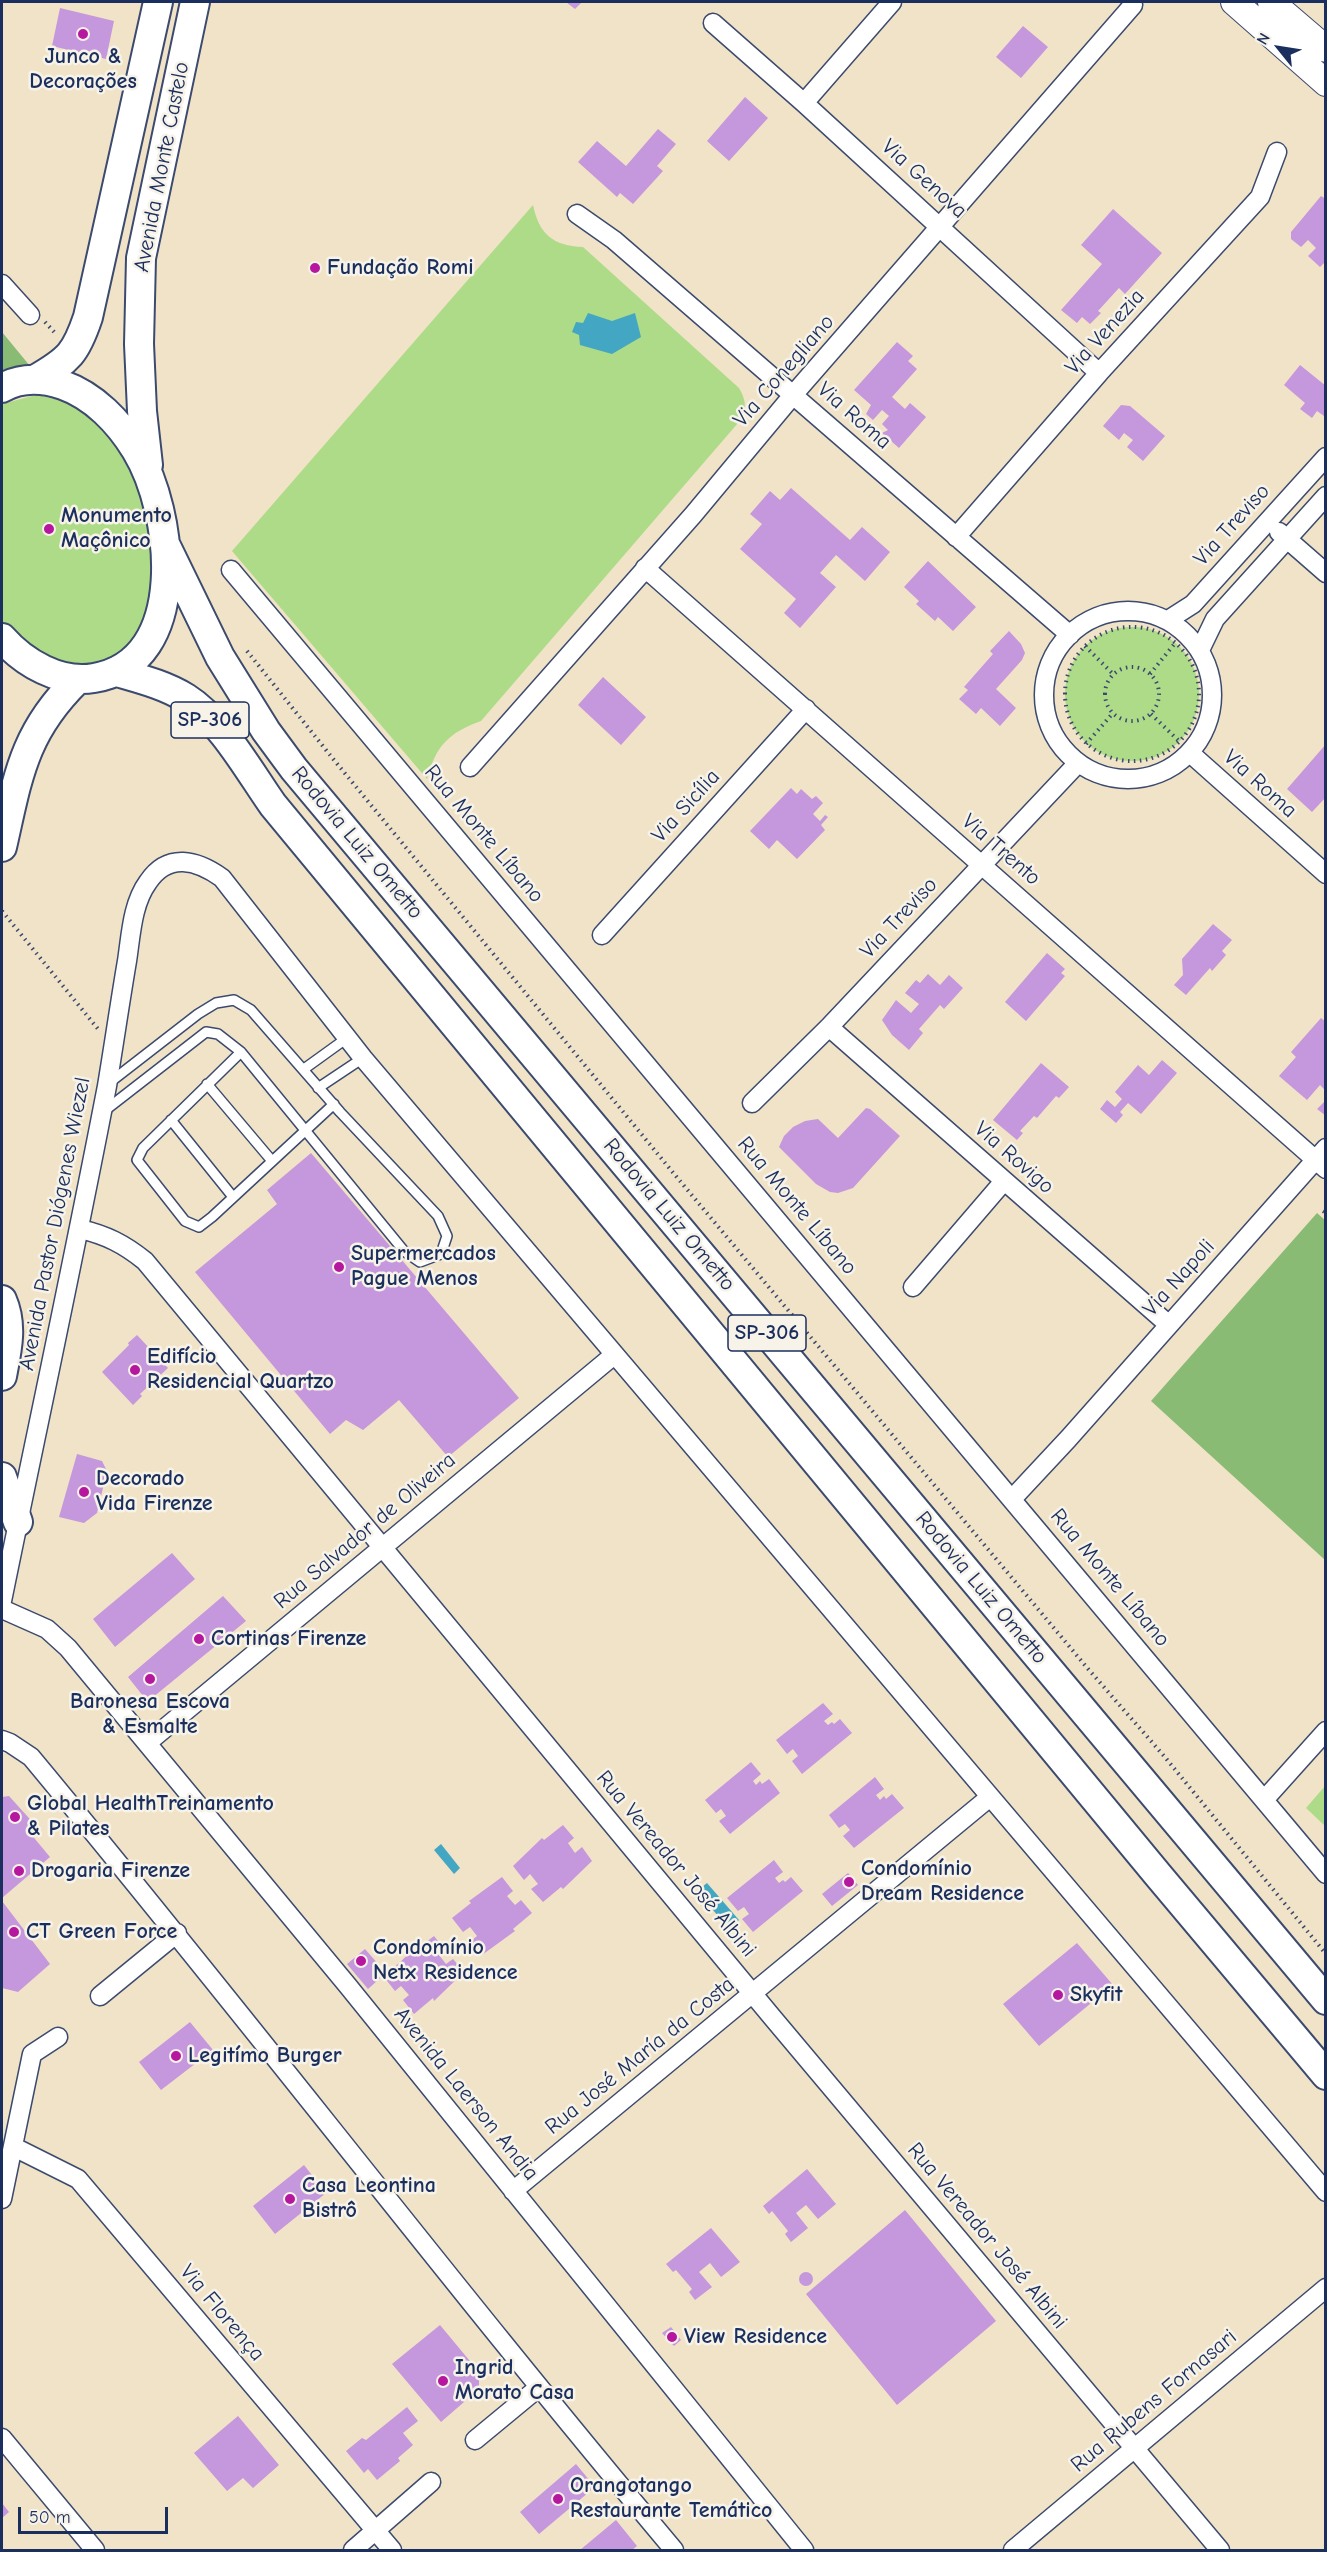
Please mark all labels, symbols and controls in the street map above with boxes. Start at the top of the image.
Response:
north arrow [1249,18,1309,78]
marker: Junco & Decorações [76,27,90,41]
text: N [1253,30,1274,48]
place label: Junco & Decorações [29,44,137,96]
street label: Avenida Monte Castelo [129,60,195,274]
street label: Via Genova [876,134,972,224]
place label: Fundação Romi [327,255,474,281]
marker: Fundação Romi [308,261,322,275]
street label: Via Venezia [1060,284,1150,380]
street label: Via Conegliano [728,309,840,433]
street label: Via Roma [812,377,896,455]
street label: Via Treviso [1188,479,1276,571]
place label: Monumento Maçônico [61,503,172,554]
marker: Monumento Maçônico [42,522,56,536]
road number: SP-306 [171,702,249,738]
street label: Via Roma [1218,744,1302,824]
street label: Rua Monte Líbano [419,760,549,908]
street label: Rodovia Luiz Ometto [285,761,429,925]
street label: Via Sicília [646,764,726,848]
street label: Via Trento [956,809,1046,891]
street label: Via Treviso [855,872,943,964]
street label: Avenida Pastor Diógenes Wiezel [14,1075,96,1373]
street label: Via Rovigo [969,1116,1059,1200]
street label: Rua Monte Líbano [732,1132,862,1280]
street label: Rodovia Luiz Ometto [597,1133,741,1297]
street label: Via Napoli [1138,1234,1220,1322]
place label: Supermercados Pague Menos [351,1241,496,1292]
marker: Supermercados Pague Menos [332,1260,346,1274]
road number: SP-306 [728,1315,806,1351]
place label: Edifício Residencial Quartzo [147,1344,334,1396]
marker: Edifício Residencial Quartzo [128,1363,142,1377]
street label: Rua Salvador de Oliveira [269,1447,461,1615]
place label: Decorado Vida Firenze [96,1466,213,1518]
marker: Decorado Vida Firenze [77,1485,91,1499]
street label: Rua Monte Líbano [1045,1504,1175,1652]
street label: Rodovia Luiz Ometto [909,1506,1053,1670]
place label: Cortinas Firenze [211,1626,366,1652]
marker: Cortinas Firenze [192,1632,206,1646]
marker: Baronesa Escova & Esmalte [143,1672,157,1686]
place label: Baronesa Escova & Esmalte [70,1689,230,1741]
street label: Rua Vereador José Albini [590,1765,762,1963]
place label: Global HealthTreinamento & Pilates [27,1791,274,1843]
marker: Global HealthTreinamento & Pilates [8,1810,22,1824]
place label: Condomínio Dream Residence [861,1856,1024,1908]
place label: Drogaria Firenze [31,1858,190,1884]
marker: Drogaria Firenze [12,1864,26,1878]
marker: Condomínio Dream Residence [842,1875,856,1889]
place label: CT Green Force [26,1919,177,1945]
marker: CT Green Force [7,1925,21,1939]
place label: Condomínio Netx Residence [373,1935,518,1987]
marker: Condomínio Netx Residence [354,1954,368,1968]
street label: Rua José María da Costa [540,1972,740,2140]
place label: Skyfit [1070,1982,1122,2008]
marker: Skyfit [1051,1988,1065,2002]
street label: Avenida Laerson Andia [388,2002,544,2186]
place label: Legitímo Burger [188,2043,342,2069]
marker: Legitímo Burger [169,2049,183,2063]
street label: Rua Vereador José Albini [901,2137,1073,2335]
place label: Casa Leontina Bistrô [302,2173,436,2224]
marker: Casa Leontina Bistrô [283,2192,297,2206]
street label: Via Florença [174,2259,270,2367]
place label: View Residence [684,2324,827,2350]
street label: Rua Rubens Fornasari [1066,2324,1242,2478]
marker: View Residence [665,2330,679,2344]
place label: Ingrid Morato Casa [455,2355,574,2406]
marker: Ingrid Morato Casa [436,2374,450,2388]
place label: Orangotango Restaurante Temático [570,2473,772,2524]
marker: Orangotango Restaurante Temático [551,2492,565,2506]
scale bar [21,2495,171,2533]
text: 50 m [29,2507,71,2528]

